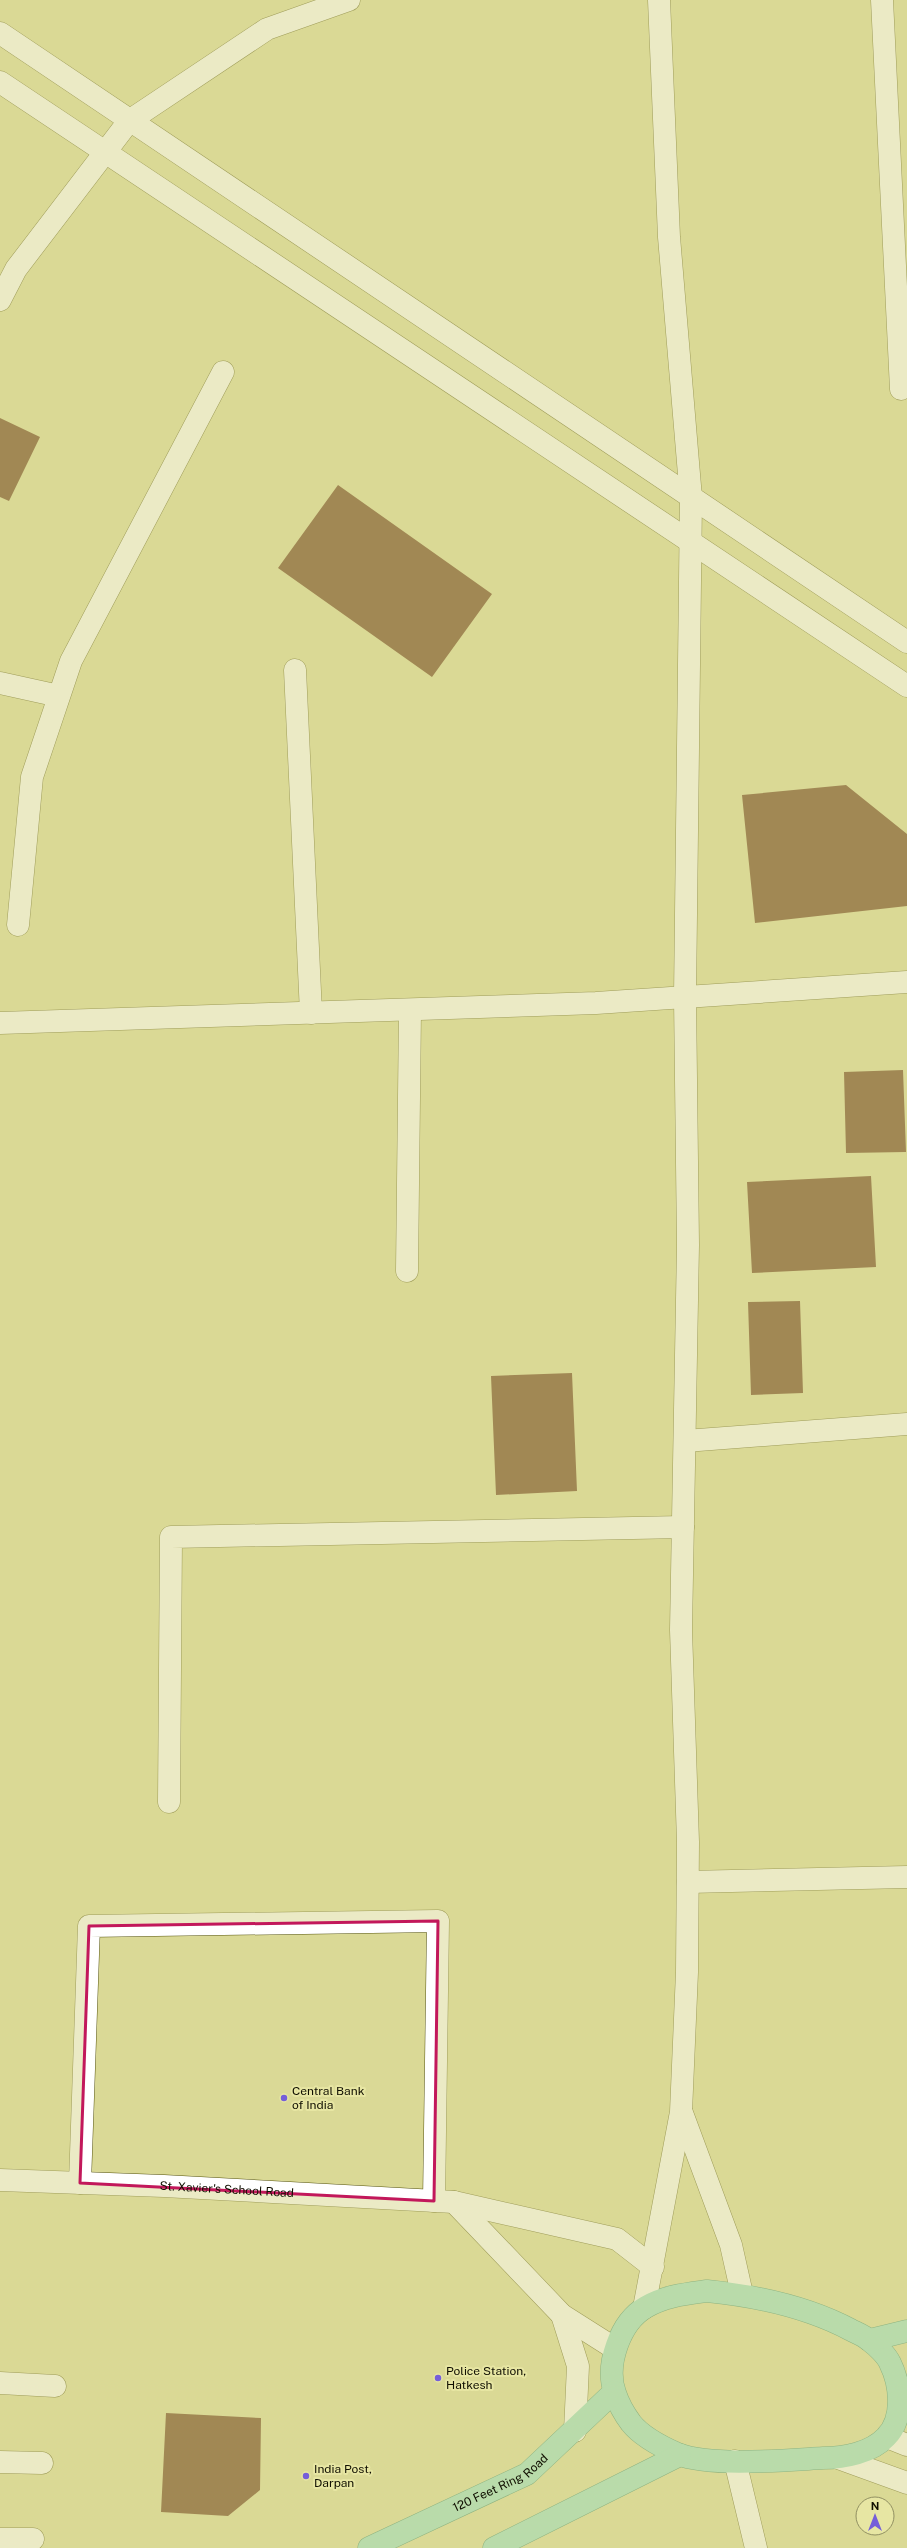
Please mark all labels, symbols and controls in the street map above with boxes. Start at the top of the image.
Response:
place label: Central Bank of India [292,2084,365,2112]
marker: Central Bank of India [279,2093,289,2103]
street label: St. Xavier's School Road [159,2179,294,2200]
place label: Police Station, Hatkesh [446,2364,526,2392]
marker: Police Station, Hatkesh [433,2373,443,2383]
street label: 120 Feet Ring Road [451,2451,551,2515]
place label: India Post, Darpan [314,2462,372,2490]
marker: India Post, Darpan [301,2471,311,2481]
north arrow [855,2496,895,2536]
text: N [871,2500,879,2512]

